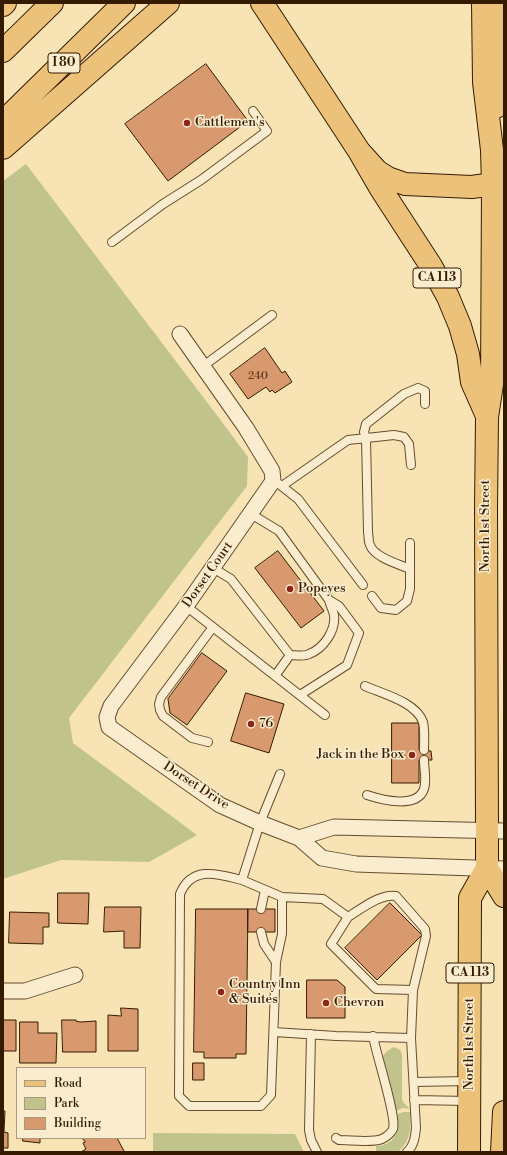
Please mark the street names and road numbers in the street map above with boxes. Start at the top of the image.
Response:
road number: I 80 [48,53,80,73]
road number: CA 113 [413,268,461,288]
street label: North 1st Street [478,480,494,572]
street label: Dorset Court [180,539,236,611]
street label: Dorset Drive [160,759,232,813]
road number: CA 113 [446,963,494,983]
street label: North 1st Street [462,998,478,1090]

